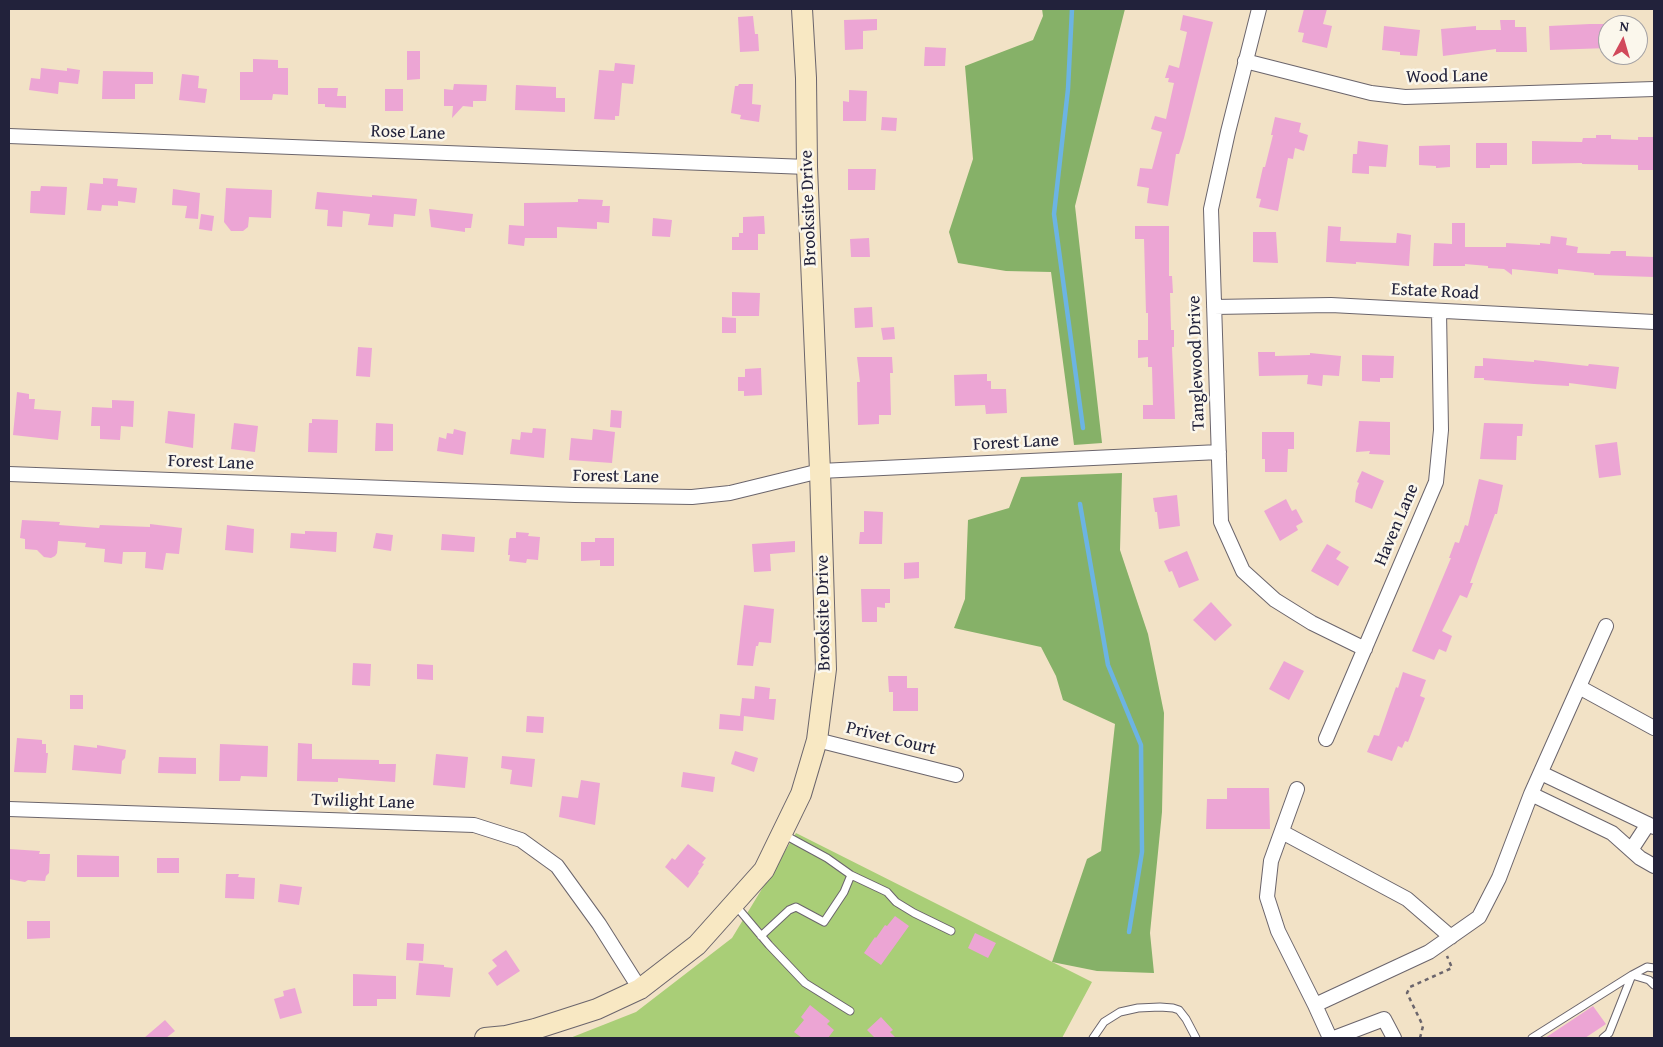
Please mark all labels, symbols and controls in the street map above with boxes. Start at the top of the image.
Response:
north arrow [1598,15,1648,65]
text: N [1619,16,1630,37]
street label: Wood Lane [1406,65,1488,89]
street label: Rose Lane [370,121,446,145]
street label: Brooksite Drive [796,150,822,266]
street label: Estate Road [1391,279,1479,305]
street label: Tanglewood Drive [1184,295,1210,431]
street label: Forest Lane [972,430,1060,456]
street label: Forest Lane [168,451,254,475]
street label: Forest Lane [573,465,659,489]
street label: Haven Lane [1370,481,1424,569]
street label: Brooksite Drive [812,555,836,671]
street label: Privet Court [844,717,938,761]
street label: Twilight Lane [311,789,415,815]

